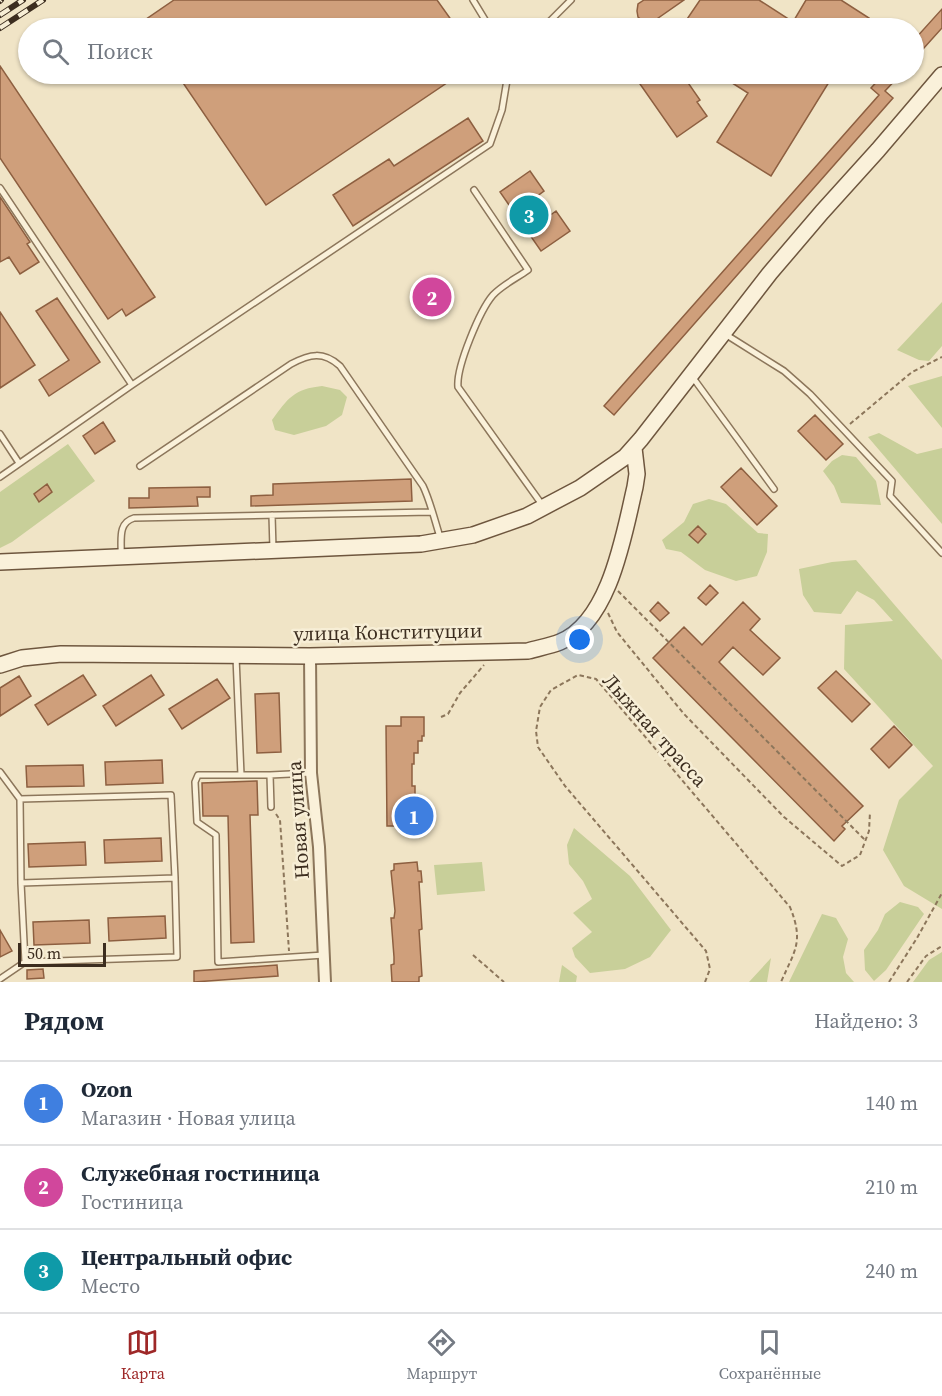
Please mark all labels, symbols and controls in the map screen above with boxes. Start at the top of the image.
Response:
search box [18,18,924,84]
icon: search [39,35,72,68]
text: Поиск [87,36,153,66]
pin: 3 [510,192,548,238]
pin: 2 [412,274,452,320]
street label: улица Конституции [293,616,483,648]
your location [565,625,594,654]
street label: Лыжная трасса [596,667,714,794]
street label: Новая улица [280,759,316,880]
pin: 1 [394,794,434,838]
scale bar [18,940,106,968]
text: 50 m [27,942,61,964]
text: Рядом [24,1003,104,1039]
text: Найдено: 3 [814,1007,918,1035]
text: Ozon [81,1074,133,1104]
text: 1 [38,1089,49,1117]
text: 140 m [865,1089,918,1117]
text: Магазин · Новая улица [81,1104,296,1132]
text: Служебная гостиница [81,1158,320,1188]
text: 2 [38,1173,49,1201]
text: 210 m [865,1173,918,1201]
text: Гостиница [81,1188,183,1216]
text: Центральный офис [81,1242,292,1272]
text: 3 [38,1257,49,1285]
text: 240 m [865,1257,918,1285]
text: Место [81,1272,140,1300]
tab: Карта [121,1326,165,1384]
tab: Маршрут [407,1326,477,1384]
tab: Сохранённые [719,1326,821,1384]

